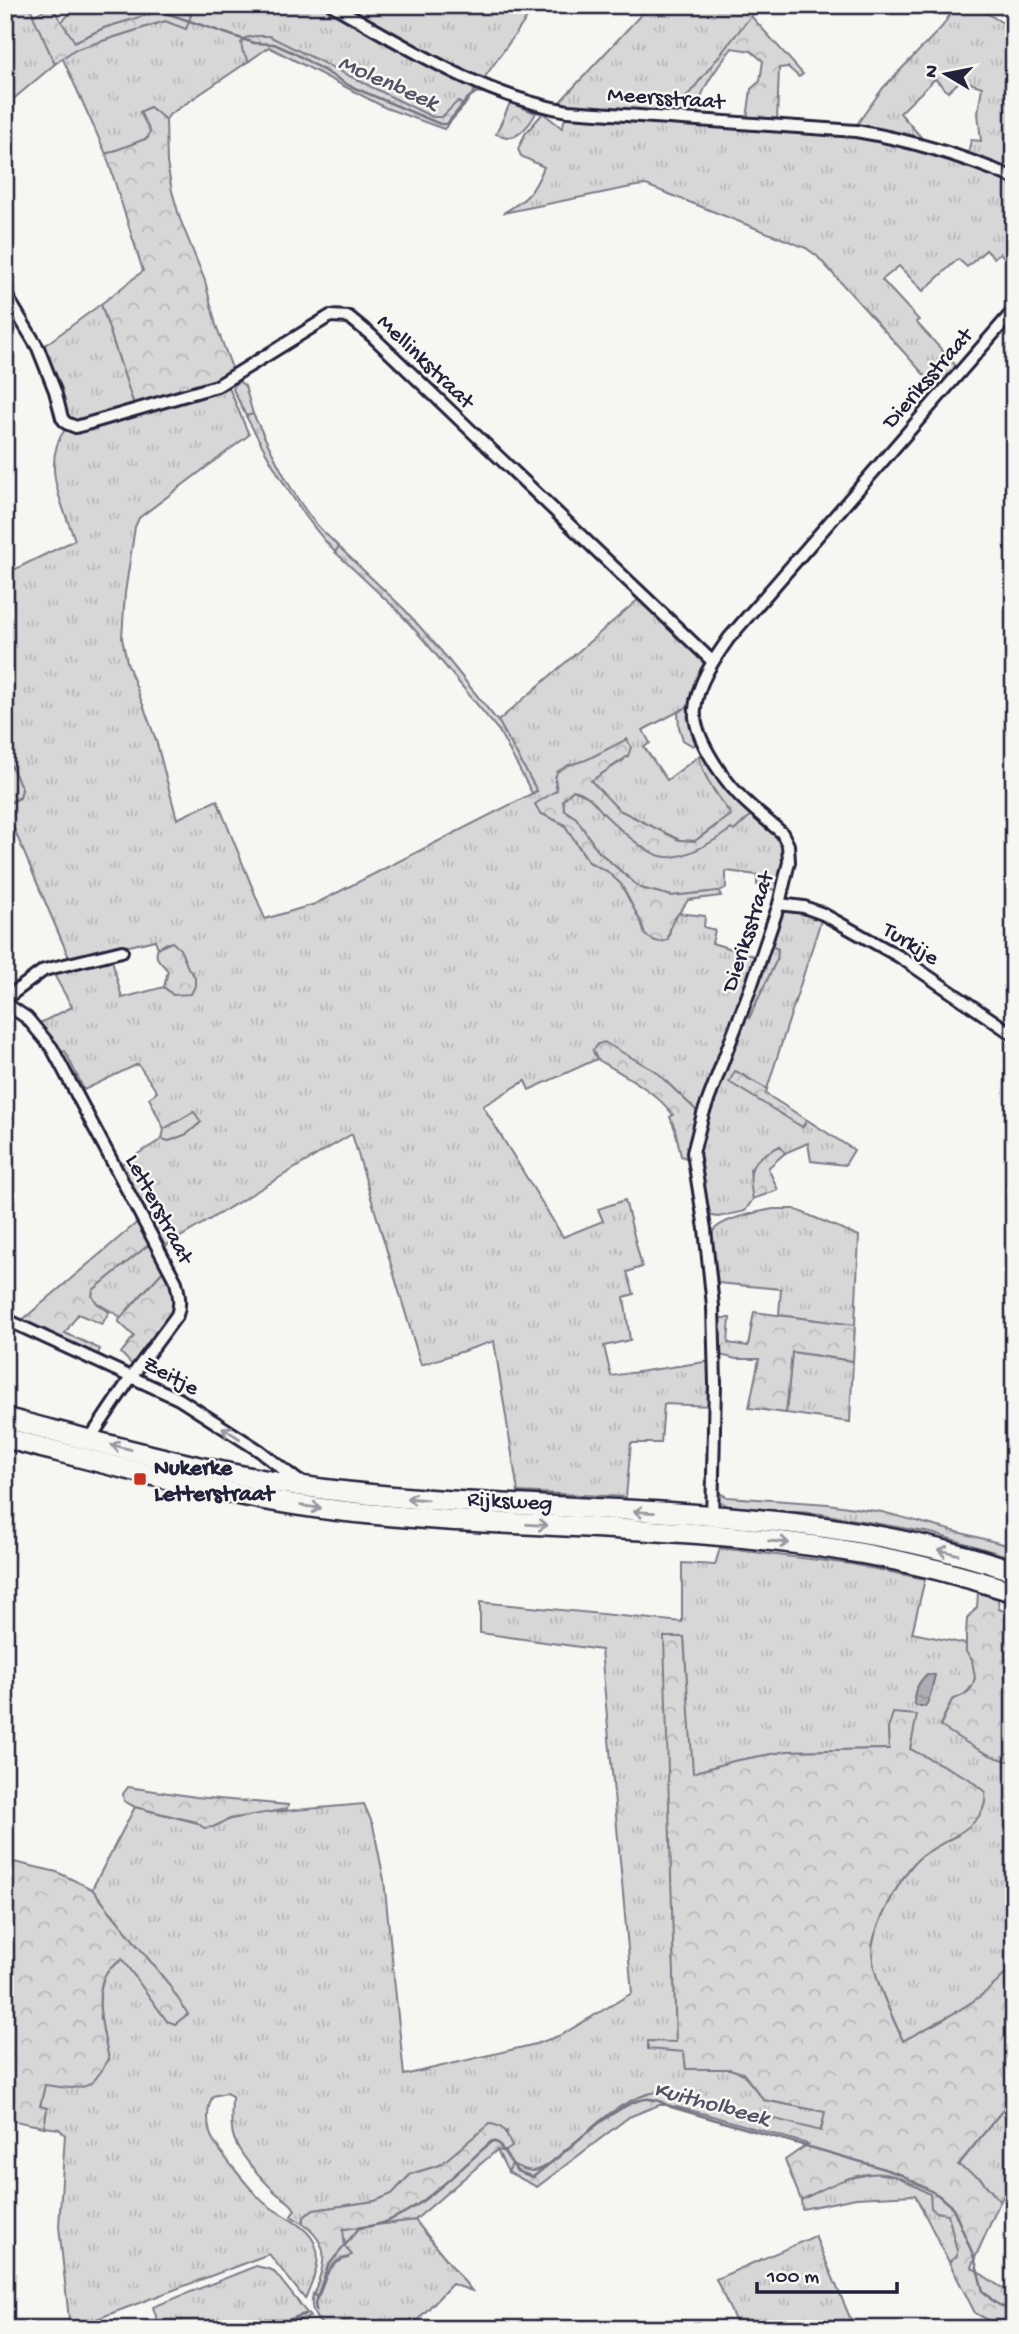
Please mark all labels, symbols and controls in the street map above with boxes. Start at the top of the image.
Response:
north arrow [911,38,981,108]
water label: Molenbeek [333,49,444,120]
text: N [920,64,945,80]
street label: Meersstraat [606,82,727,117]
street label: Mellinkstraat [370,309,480,417]
street label: Dieriksstraat [876,322,981,437]
street label: Dieriksstraat [717,867,782,997]
street label: Turkije [875,916,944,973]
street label: Letterstraat [118,1150,199,1270]
street label: Zeitje [138,1351,204,1404]
one-way arrow [222,1426,241,1440]
one-way arrow [110,1440,133,1453]
place label: Nukerke Letterstraat [154,1456,277,1509]
marker: Nukerke Letterstraat [132,1471,148,1487]
street label: Rijksweg [467,1487,553,1518]
one-way arrow [406,1492,429,1505]
one-way arrow [299,1500,321,1513]
one-way arrow [633,1506,656,1519]
one-way arrow [526,1519,548,1532]
one-way arrow [767,1536,789,1549]
one-way arrow [937,1545,960,1558]
water label: Kuitholbeek [650,2076,774,2135]
scale bar [757,2250,897,2294]
text: 100 m [766,2266,819,2291]

